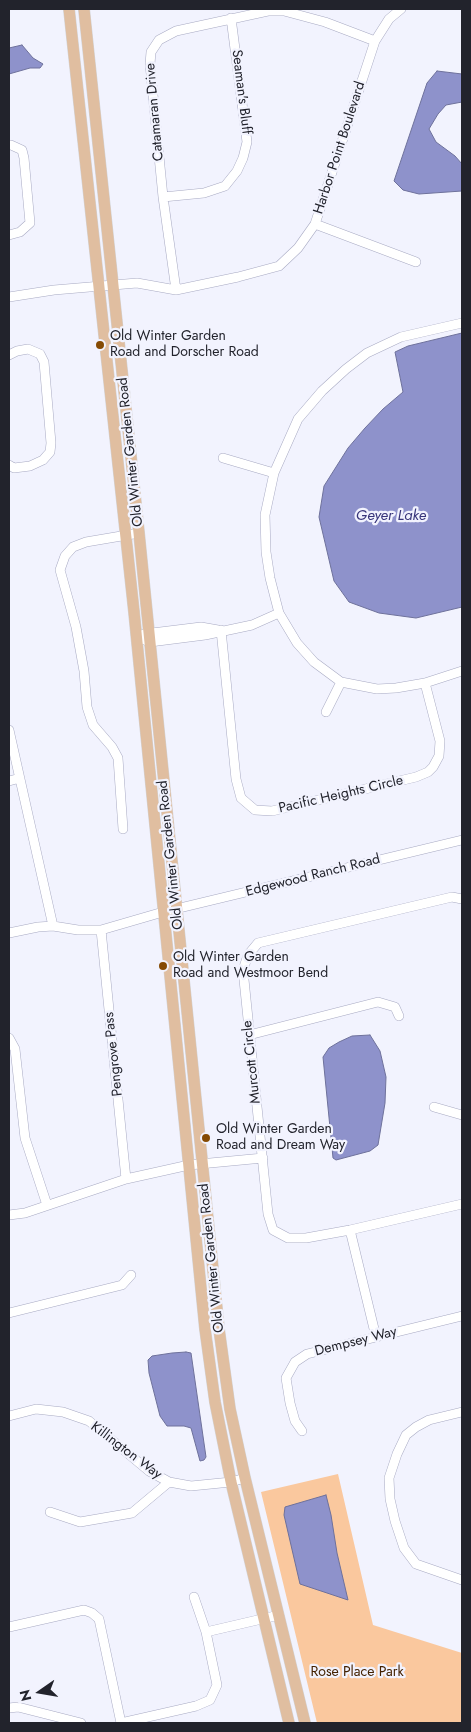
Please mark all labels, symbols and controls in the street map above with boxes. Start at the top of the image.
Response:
street label: Seaman's Bluff [227,49,255,135]
street label: Catamaran Drive [142,62,168,162]
street label: Harbor Point Boulevard [311,80,369,216]
place label: Old Winter Garden Road and Dorscher Road [110,329,259,362]
marker: Old Winter Garden Road and Dorscher Road [94,339,106,351]
street label: Old Winter Garden Road [115,376,147,528]
water label: Geyer Lake [356,507,426,525]
street label: Pacific Heights Circle [277,773,405,817]
street label: Old Winter Garden Road [155,779,187,931]
street label: Edgewood Ranch Road [244,851,382,901]
place label: Old Winter Garden Road and Westmoor Bend [173,950,328,982]
marker: Old Winter Garden Road and Westmoor Bend [157,960,169,972]
street label: Pengrove Pass [101,1011,127,1097]
street label: Murcott Circle [239,1020,265,1104]
place label: Old Winter Garden Road and Dream Way [216,1122,345,1154]
marker: Old Winter Garden Road and Dream Way [200,1132,212,1144]
street label: Old Winter Garden Road [196,1182,228,1334]
street label: Dempsey Way [313,1324,399,1360]
street label: Killington Way [87,1419,165,1483]
park label: Rose Place Park [310,1665,404,1681]
north arrow [15,1667,65,1717]
text: N [14,1688,36,1703]

